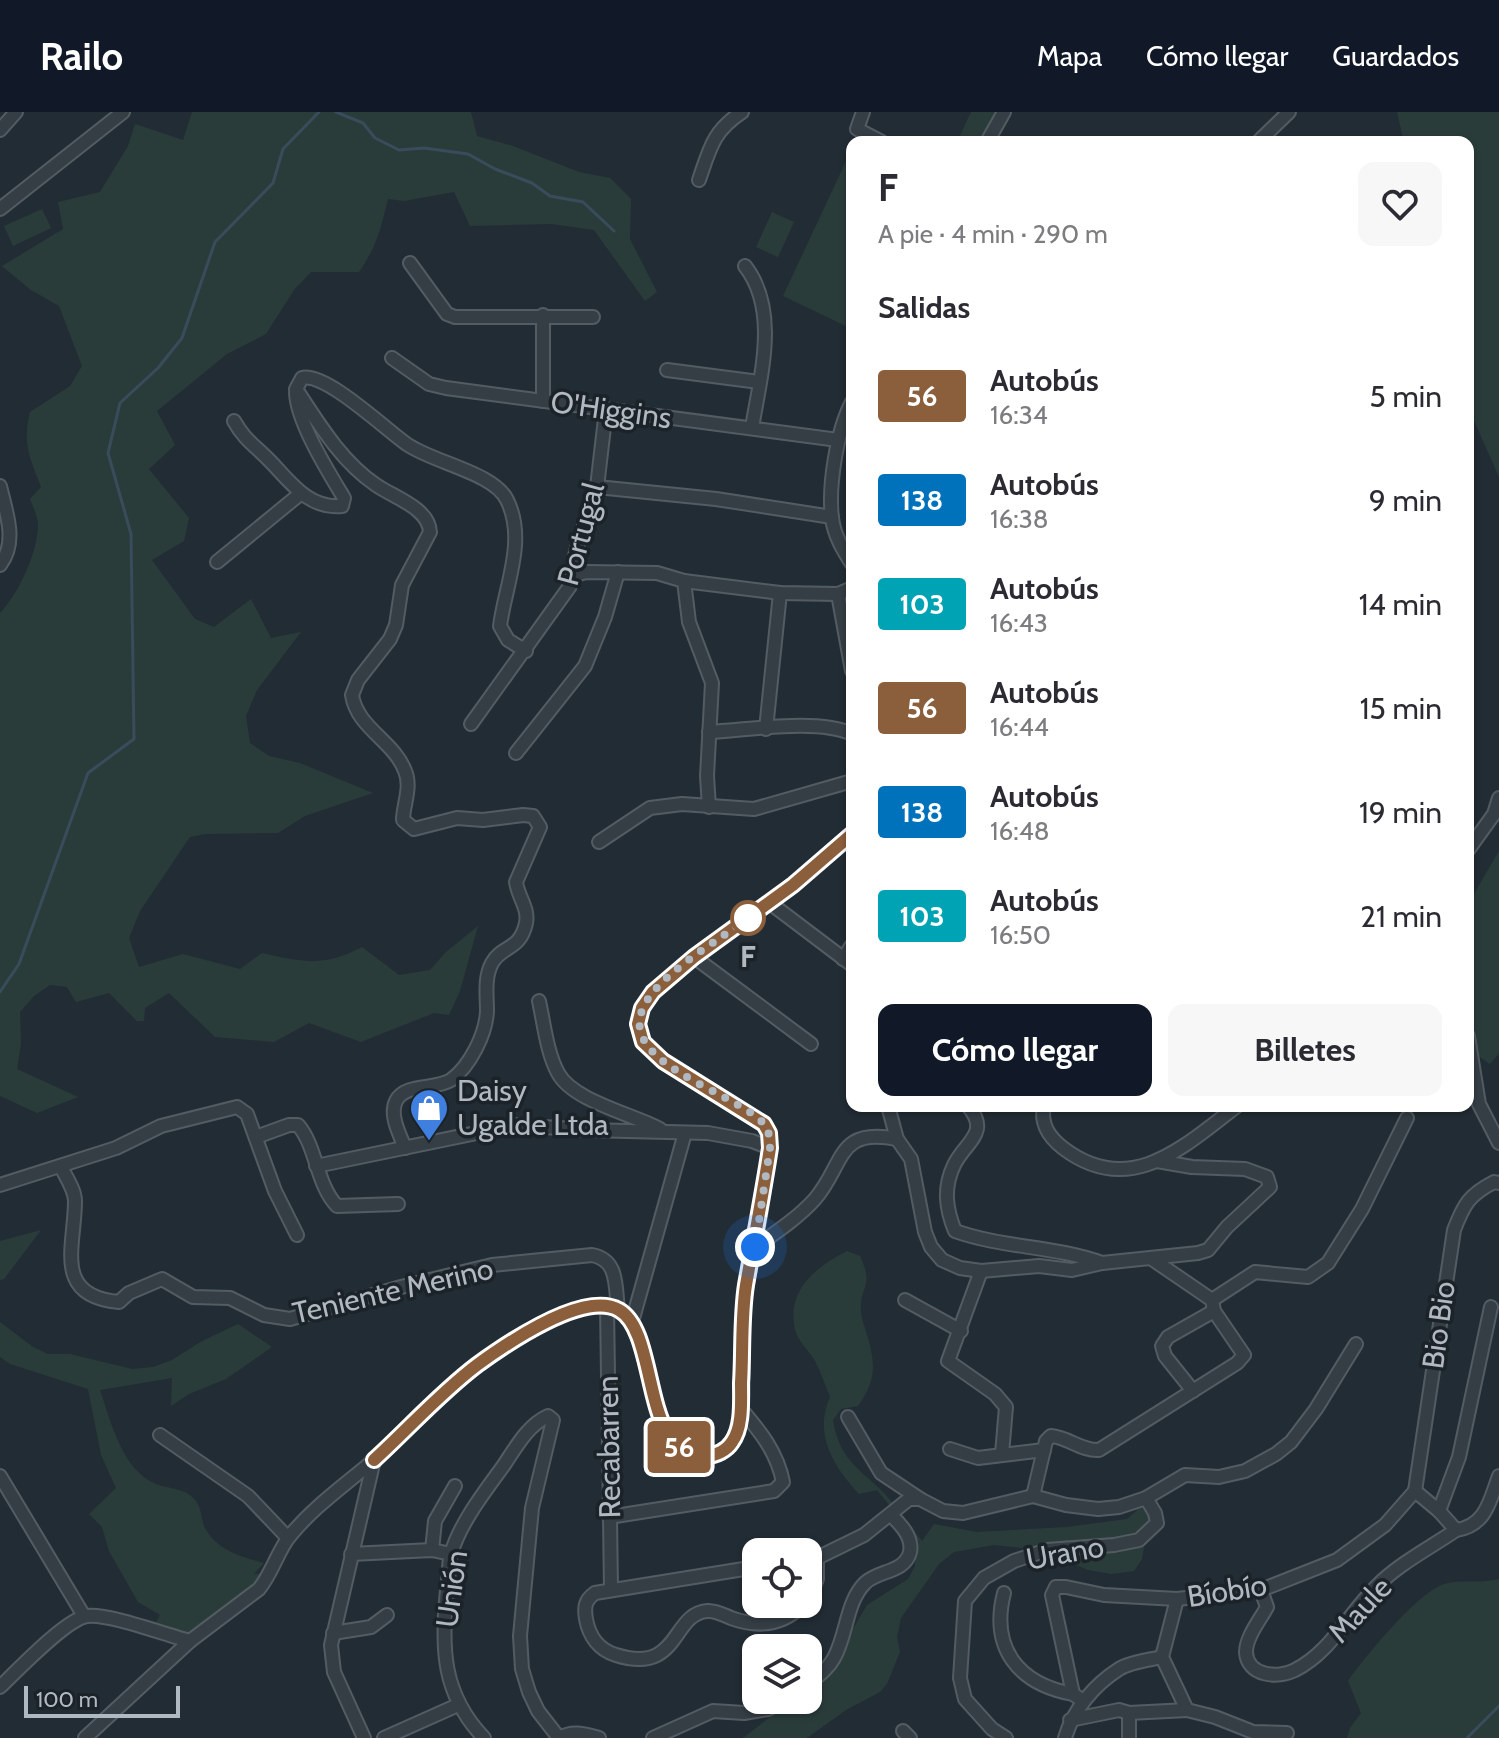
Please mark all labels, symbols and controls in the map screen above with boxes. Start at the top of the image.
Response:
text: Railo [40,33,123,80]
text: Mapa [1037,39,1102,73]
text: Cómo llegar [1146,39,1288,73]
text: Guardados [1332,39,1459,73]
button: heart [1358,162,1442,246]
text: F [878,164,898,211]
text: A pie · 4 min · 290 m [878,218,1108,250]
text: Salidas [878,289,970,326]
text: Autobús [990,362,1099,399]
text: 5 min [1370,378,1442,415]
text: 56 [907,379,937,413]
street label: O'Higgins [548,383,674,436]
text: 16:34 [990,399,1048,431]
text: Autobús [990,466,1099,503]
street label: Portugal [549,478,612,589]
text: 9 min [1369,482,1442,519]
text: 138 [901,483,943,517]
text: 16:38 [990,503,1048,535]
text: Autobús [990,570,1099,607]
text: 14 min [1359,586,1442,623]
text: 103 [899,587,945,621]
text: 16:43 [990,607,1048,639]
text: Autobús [990,674,1099,711]
text: 15 min [1360,690,1442,727]
text: 56 [907,691,937,725]
text: 16:44 [990,711,1049,743]
text: Autobús [990,778,1099,815]
text: 19 min [1359,794,1442,831]
text: 138 [901,795,943,829]
text: 16:48 [990,815,1049,847]
text: Autobús [990,882,1099,919]
text: 21 min [1360,898,1442,935]
text: 103 [899,899,945,933]
marker: F [731,901,765,935]
text: 16:50 [990,919,1051,951]
place label: F [740,938,756,975]
button: Cómo llegar [878,1004,1152,1096]
button: Billetes [1168,1004,1442,1096]
place label: Daisy Ugalde Ltda [457,1072,609,1143]
shop icon: Daisy Ugalde Ltda [408,1087,450,1142]
your location [735,1227,775,1267]
street label: Teniente Merino [289,1249,497,1332]
street label: Bio Bio [1414,1279,1463,1371]
street label: Recabarren [589,1375,628,1519]
line badge: 56 [643,1421,715,1473]
text: 56 [664,1430,694,1464]
street label: Urano [1023,1528,1107,1578]
map controls [742,1538,822,1714]
button: locate [742,1538,822,1618]
street label: Unión [428,1548,475,1630]
street label: Bíobío [1184,1566,1269,1615]
street label: Maule [1320,1569,1399,1650]
button: layers [742,1634,822,1714]
scale bar [24,1682,180,1718]
text: 100 m [36,1686,98,1713]

